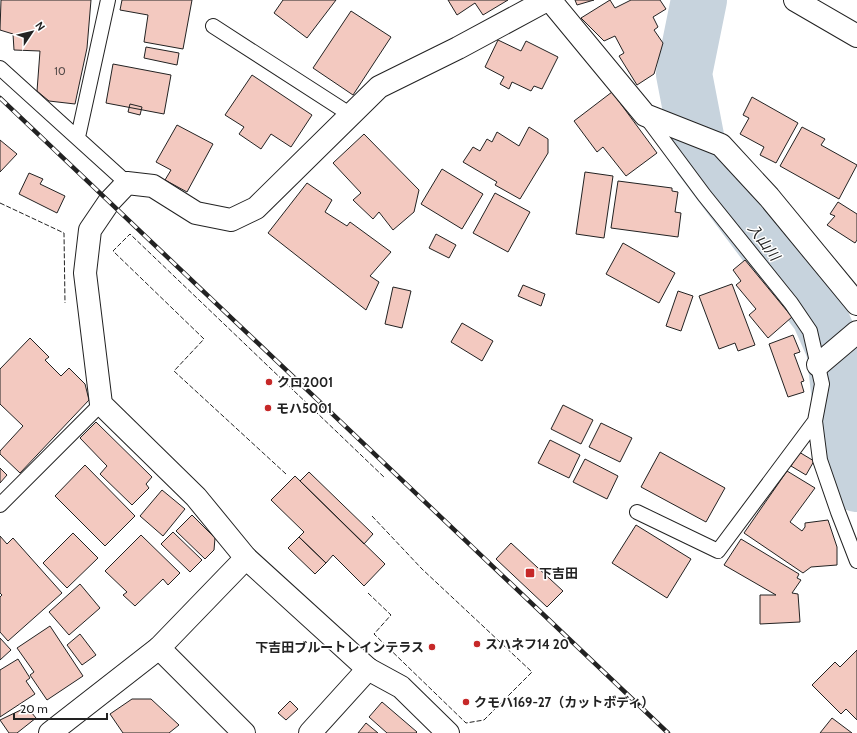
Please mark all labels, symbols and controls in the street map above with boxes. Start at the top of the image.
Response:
north arrow [12,12,52,52]
text: N [32,19,48,33]
house number: 10 [54,64,66,78]
water label: 入山川 [744,220,785,266]
place label: クロ2001 [277,374,333,390]
marker: クロ2001 [264,377,274,387]
place label: モハ5001 [276,400,332,416]
marker: モハ5001 [263,403,273,413]
place label: 下吉田 [539,565,578,581]
marker: 下吉田 [524,567,536,579]
place label: スハネフ14 20 [485,636,569,652]
place label: 下吉田ブルートレインテラス [255,639,424,655]
marker: スハネフ14 20 [472,639,482,649]
marker: 下吉田ブルートレインテラス [427,642,437,652]
place label: クモハ169-27（カットボディ） [474,694,654,710]
scale bar [14,695,107,721]
marker: クモハ169-27（カットボディ） [461,697,471,707]
text: 20 m [20,701,48,716]

